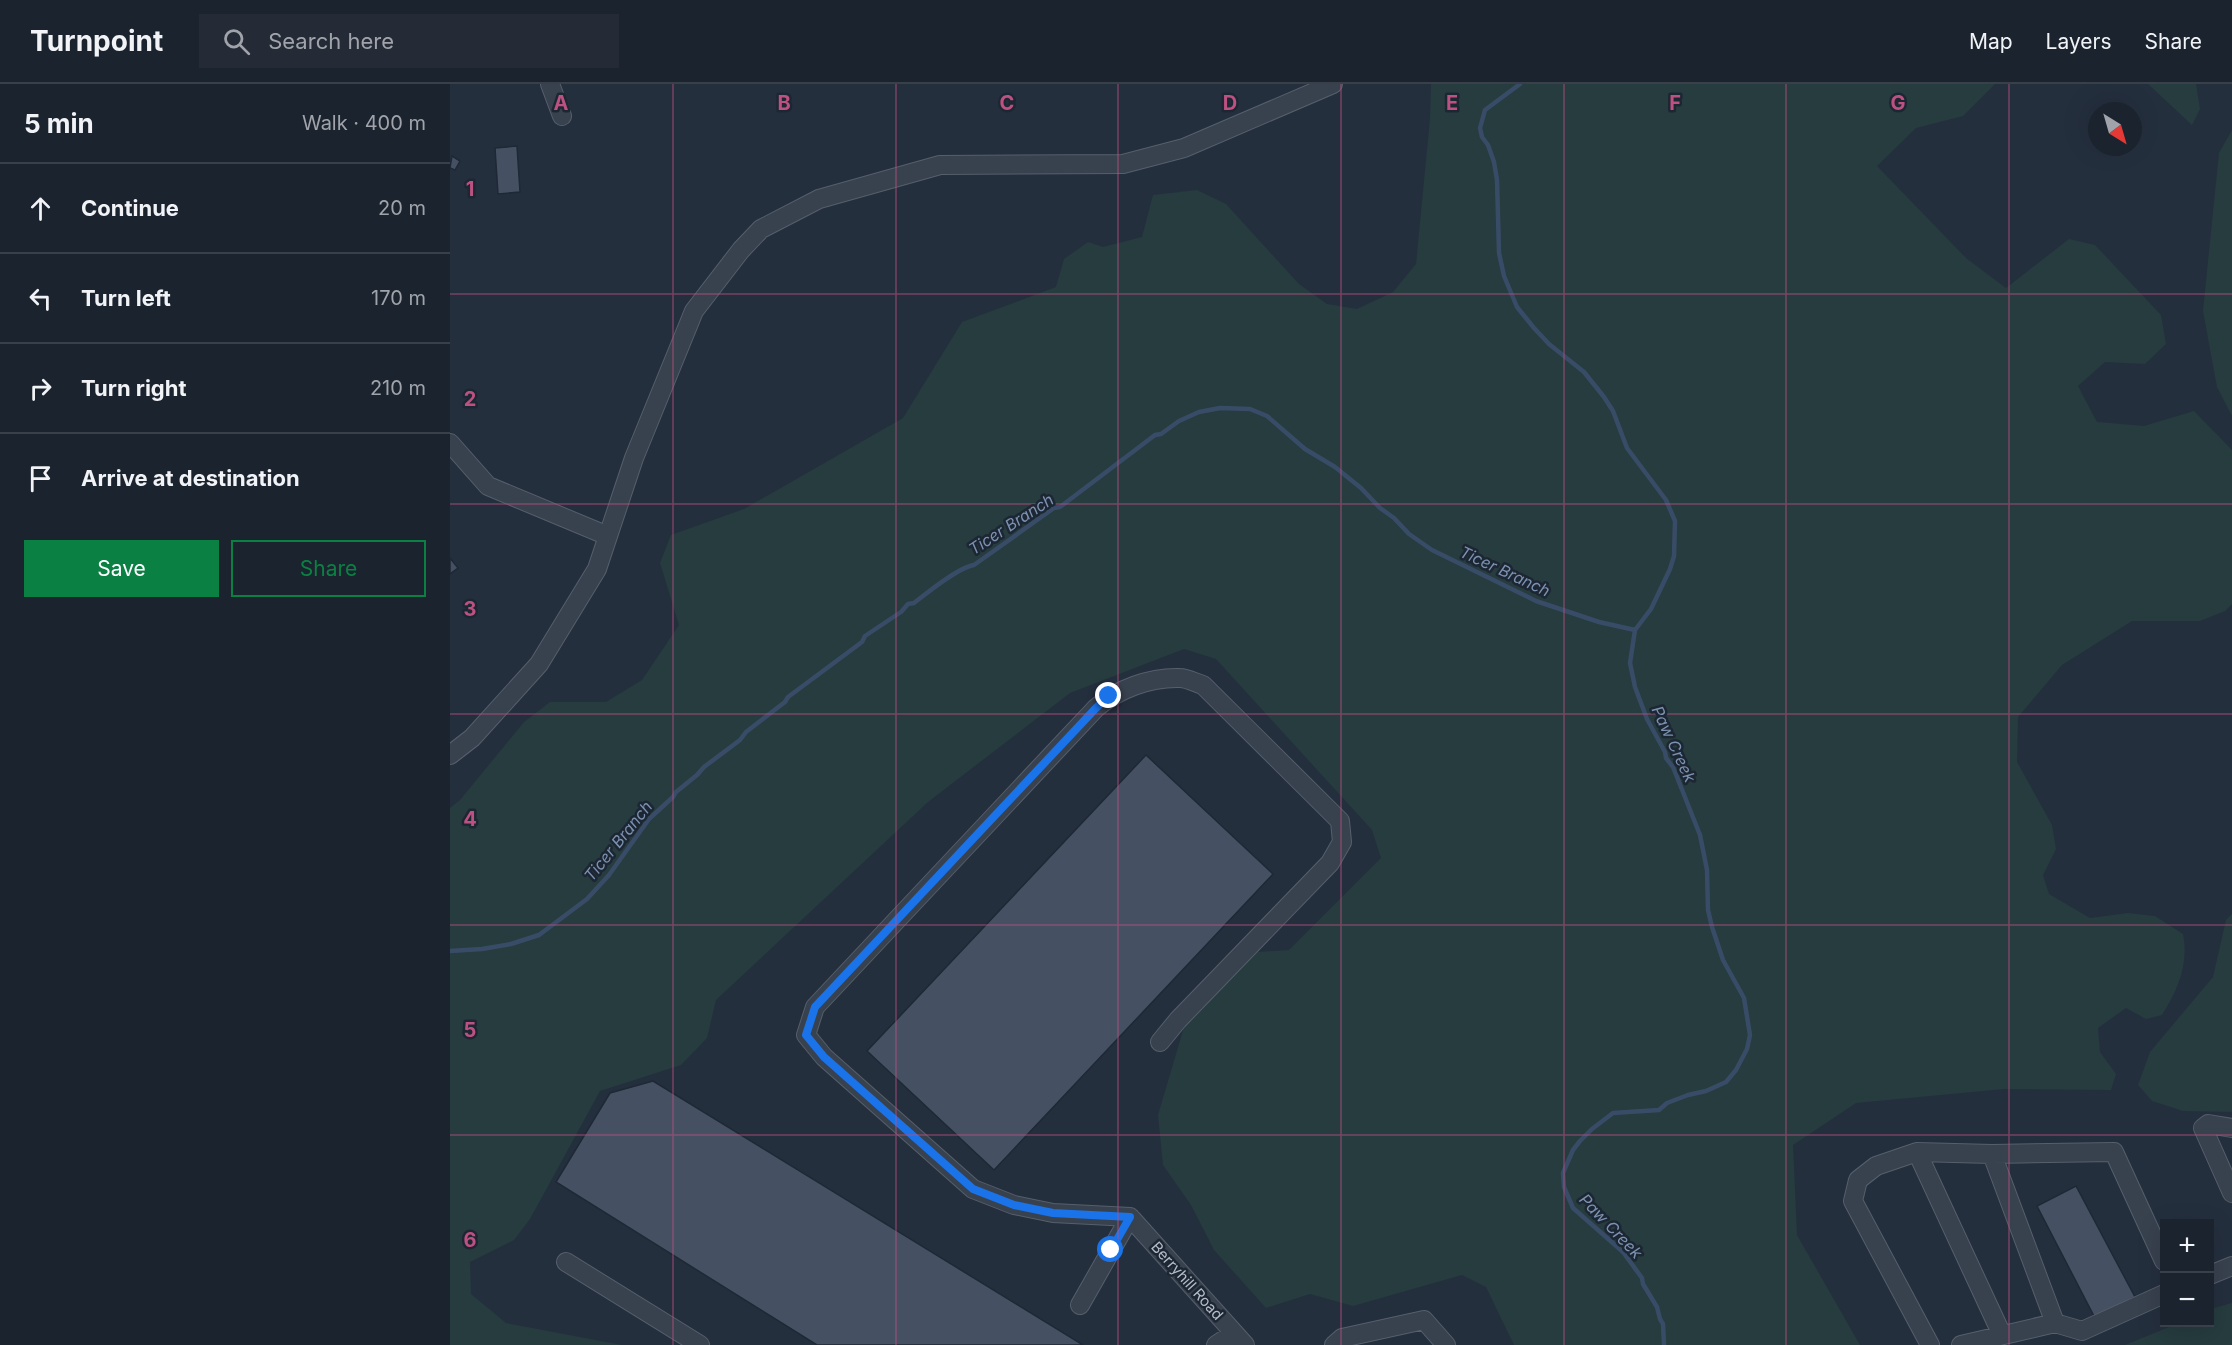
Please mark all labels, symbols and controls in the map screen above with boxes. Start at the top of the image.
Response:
search box [199,14,619,68]
text: Turnpoint [30,24,163,58]
icon: search [220,25,253,58]
text: Search here [268,28,394,54]
text: Map [1969,29,2013,54]
text: Layers [2046,29,2112,54]
text: Share [2145,29,2202,54]
text: A [554,91,569,115]
text: B [777,91,791,115]
text: C [1000,91,1014,115]
text: D [1223,91,1237,115]
text: E [1446,91,1458,115]
text: F [1669,91,1681,115]
text: G [1890,91,1906,115]
north arrow [2088,102,2142,156]
text: 5 min [24,108,94,139]
text: Walk · 400 m [302,111,426,135]
text: 1 [466,177,474,201]
icon: ahead [24,192,57,225]
text: Continue [81,195,179,221]
text: 20 m [378,196,426,220]
icon: left [24,282,57,315]
text: Turn left [81,285,171,311]
text: 170 m [371,286,426,310]
icon: right [24,372,57,405]
text: Turn right [81,375,187,401]
text: 210 m [370,376,426,400]
text: 2 [464,387,476,411]
icon: arrive [24,462,57,495]
text: Arrive at destination [81,465,300,491]
water label: Ticer Branch [965,489,1057,559]
button: Save [24,540,219,597]
button: Share [231,540,426,597]
water label: Ticer Branch [1457,541,1553,601]
text: 3 [464,597,476,621]
route end [1095,682,1121,708]
water label: Paw Creek [1648,703,1701,786]
water label: Ticer Branch [580,797,656,885]
text: 4 [463,807,477,831]
text: 5 [464,1018,476,1042]
water label: Paw Creek [1575,1189,1647,1263]
map controls [2160,1219,2214,1327]
button: + [2160,1219,2214,1273]
text: 6 [464,1228,477,1252]
route start [1097,1236,1123,1262]
street label: Berryhill Road [1147,1238,1228,1324]
button: − [2160,1273,2214,1327]

